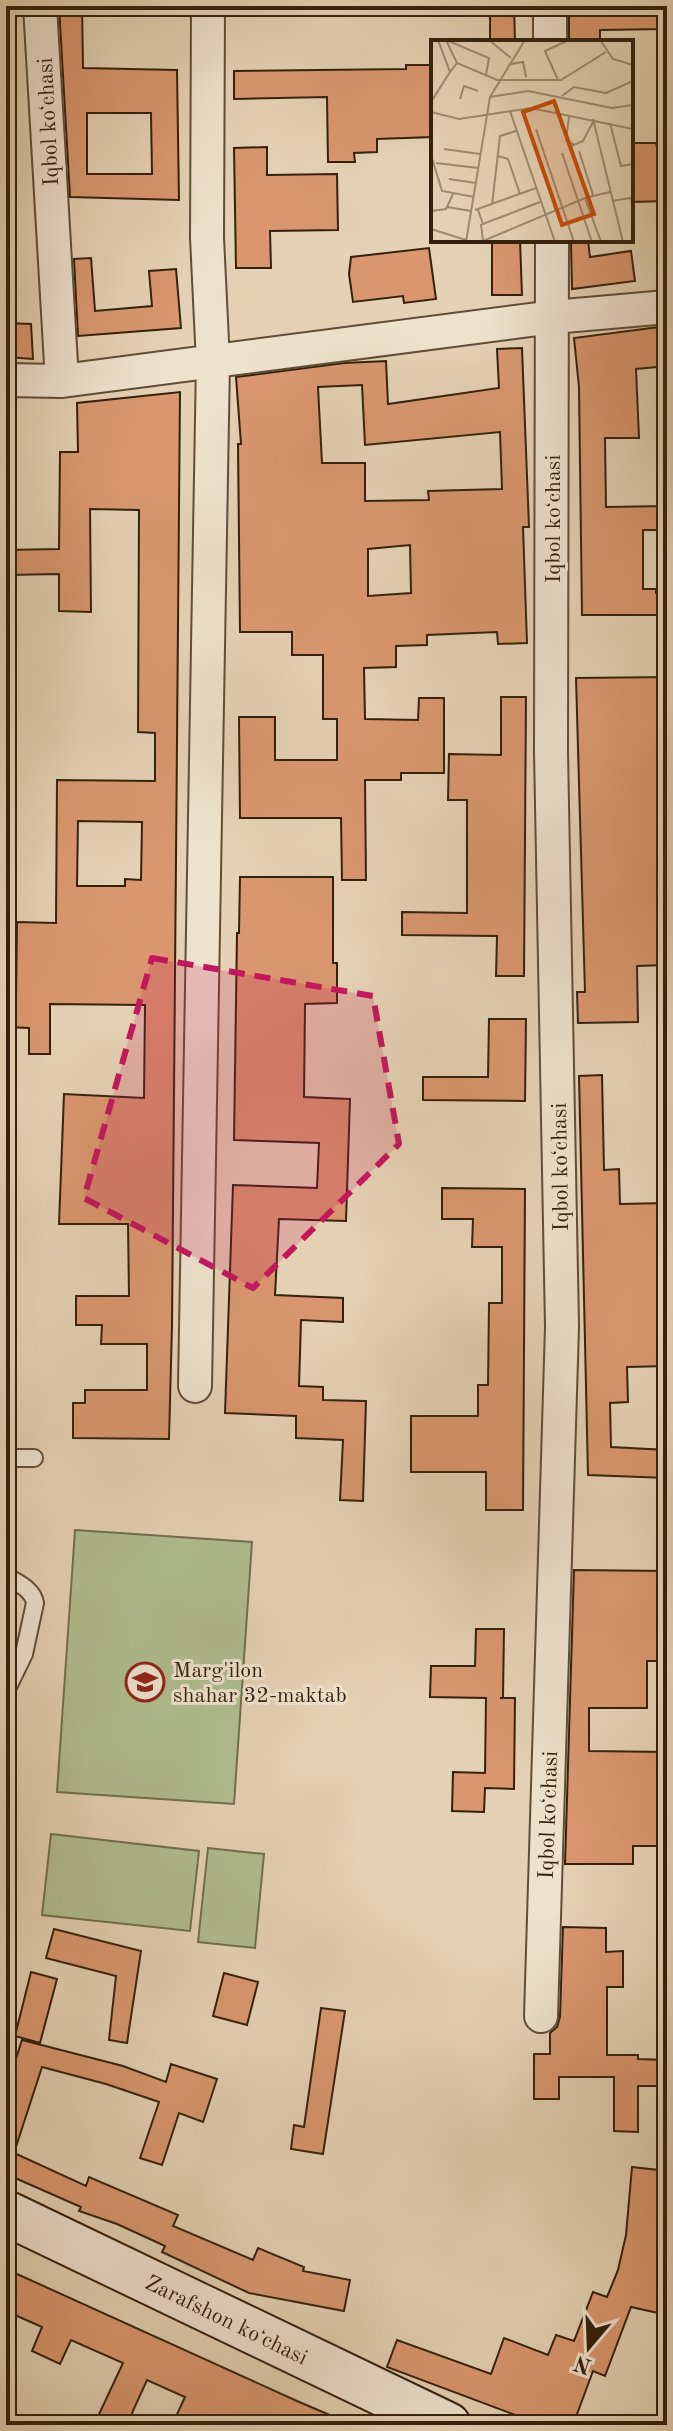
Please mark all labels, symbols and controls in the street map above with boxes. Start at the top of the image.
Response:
inset map [431,40,633,242]
street label: Iqbol koʻchasi [35,57,63,187]
street label: Iqbol koʻchasi [543,455,565,583]
street label: Iqbol koʻchasi [549,1102,573,1231]
place label: Marg'ilon shahar 32-maktab [173,1660,347,1707]
school or university icon: Marg'ilon shahar 32-maktab [124,1661,166,1703]
street label: Iqbol koʻchasi [536,1750,562,1880]
street label: Zarafshon koʻchasi [142,2272,311,2370]
north arrow [549,2307,629,2387]
text: N [571,2351,595,2377]

